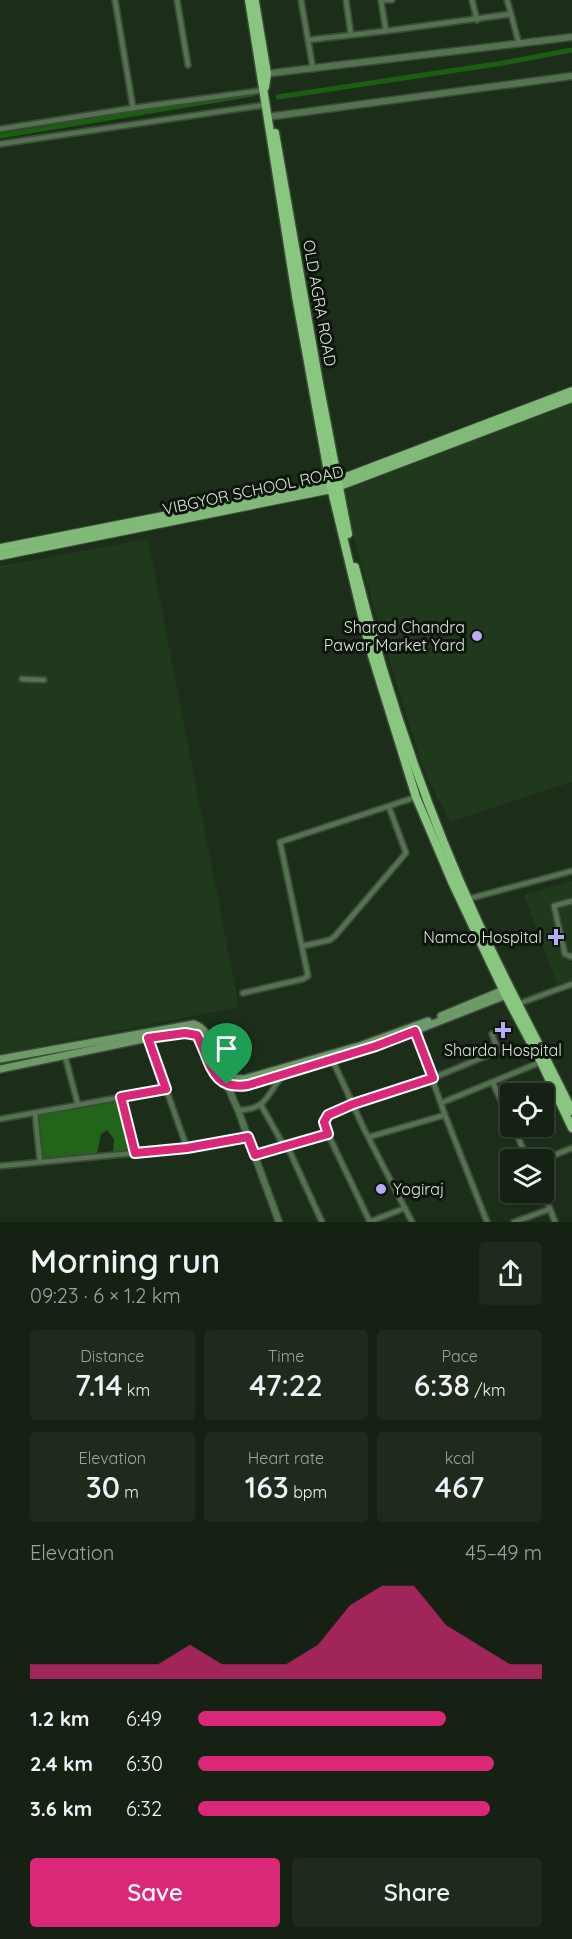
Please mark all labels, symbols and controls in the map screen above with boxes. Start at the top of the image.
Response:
street label: OLD AGRA ROAD [299,238,341,368]
street label: VIBGYOR SCHOOL ROAD [161,461,345,519]
place label: Sharad Chandra Pawar Market Yard [324,617,465,655]
marker: Sharad Chandra Pawar Market Yard [470,629,484,643]
place label: Namco Hospital [423,927,542,947]
marker: Namco Hospital [547,928,565,946]
marker: Sharda Hospital [494,1021,512,1039]
pin [201,1023,252,1085]
icon: arrive [210,1032,243,1065]
place label: Sharda Hospital [444,1040,562,1060]
map controls [500,1083,554,1203]
button: locate [500,1083,554,1137]
button: layers [500,1149,554,1203]
place label: Yogiraj [393,1179,444,1199]
marker: Yogiraj [374,1182,388,1196]
text: Morning run [30,1240,220,1281]
button: share [479,1242,542,1305]
text: 09:23 · 6 × 1.2 km [30,1283,181,1308]
text: Distance [80,1346,144,1366]
text: Time [268,1346,304,1366]
text: Pace [441,1346,478,1366]
text: 7.14 [75,1366,122,1404]
text: 47:22 [249,1366,323,1404]
text: 6:38 [414,1366,470,1404]
text: km [122,1380,150,1400]
text: /km [470,1380,506,1400]
text: Elevation [79,1448,146,1468]
text: Heart rate [248,1448,324,1468]
text: kcal [445,1448,475,1468]
text: 30 [86,1468,120,1506]
text: 163 [245,1468,289,1506]
text: 467 [435,1468,484,1506]
text: m [120,1482,139,1502]
text: bpm [289,1482,327,1502]
text: Elevation [30,1540,114,1565]
text: 45–49 m [465,1540,542,1565]
text: 1.2 km [30,1706,90,1731]
text: 6:49 [126,1706,162,1731]
text: 2.4 km [30,1751,93,1776]
text: 6:30 [126,1751,163,1776]
text: 3.6 km [30,1796,92,1821]
text: 6:32 [126,1796,162,1821]
button: Save [30,1858,280,1927]
button: Share [292,1858,542,1927]

